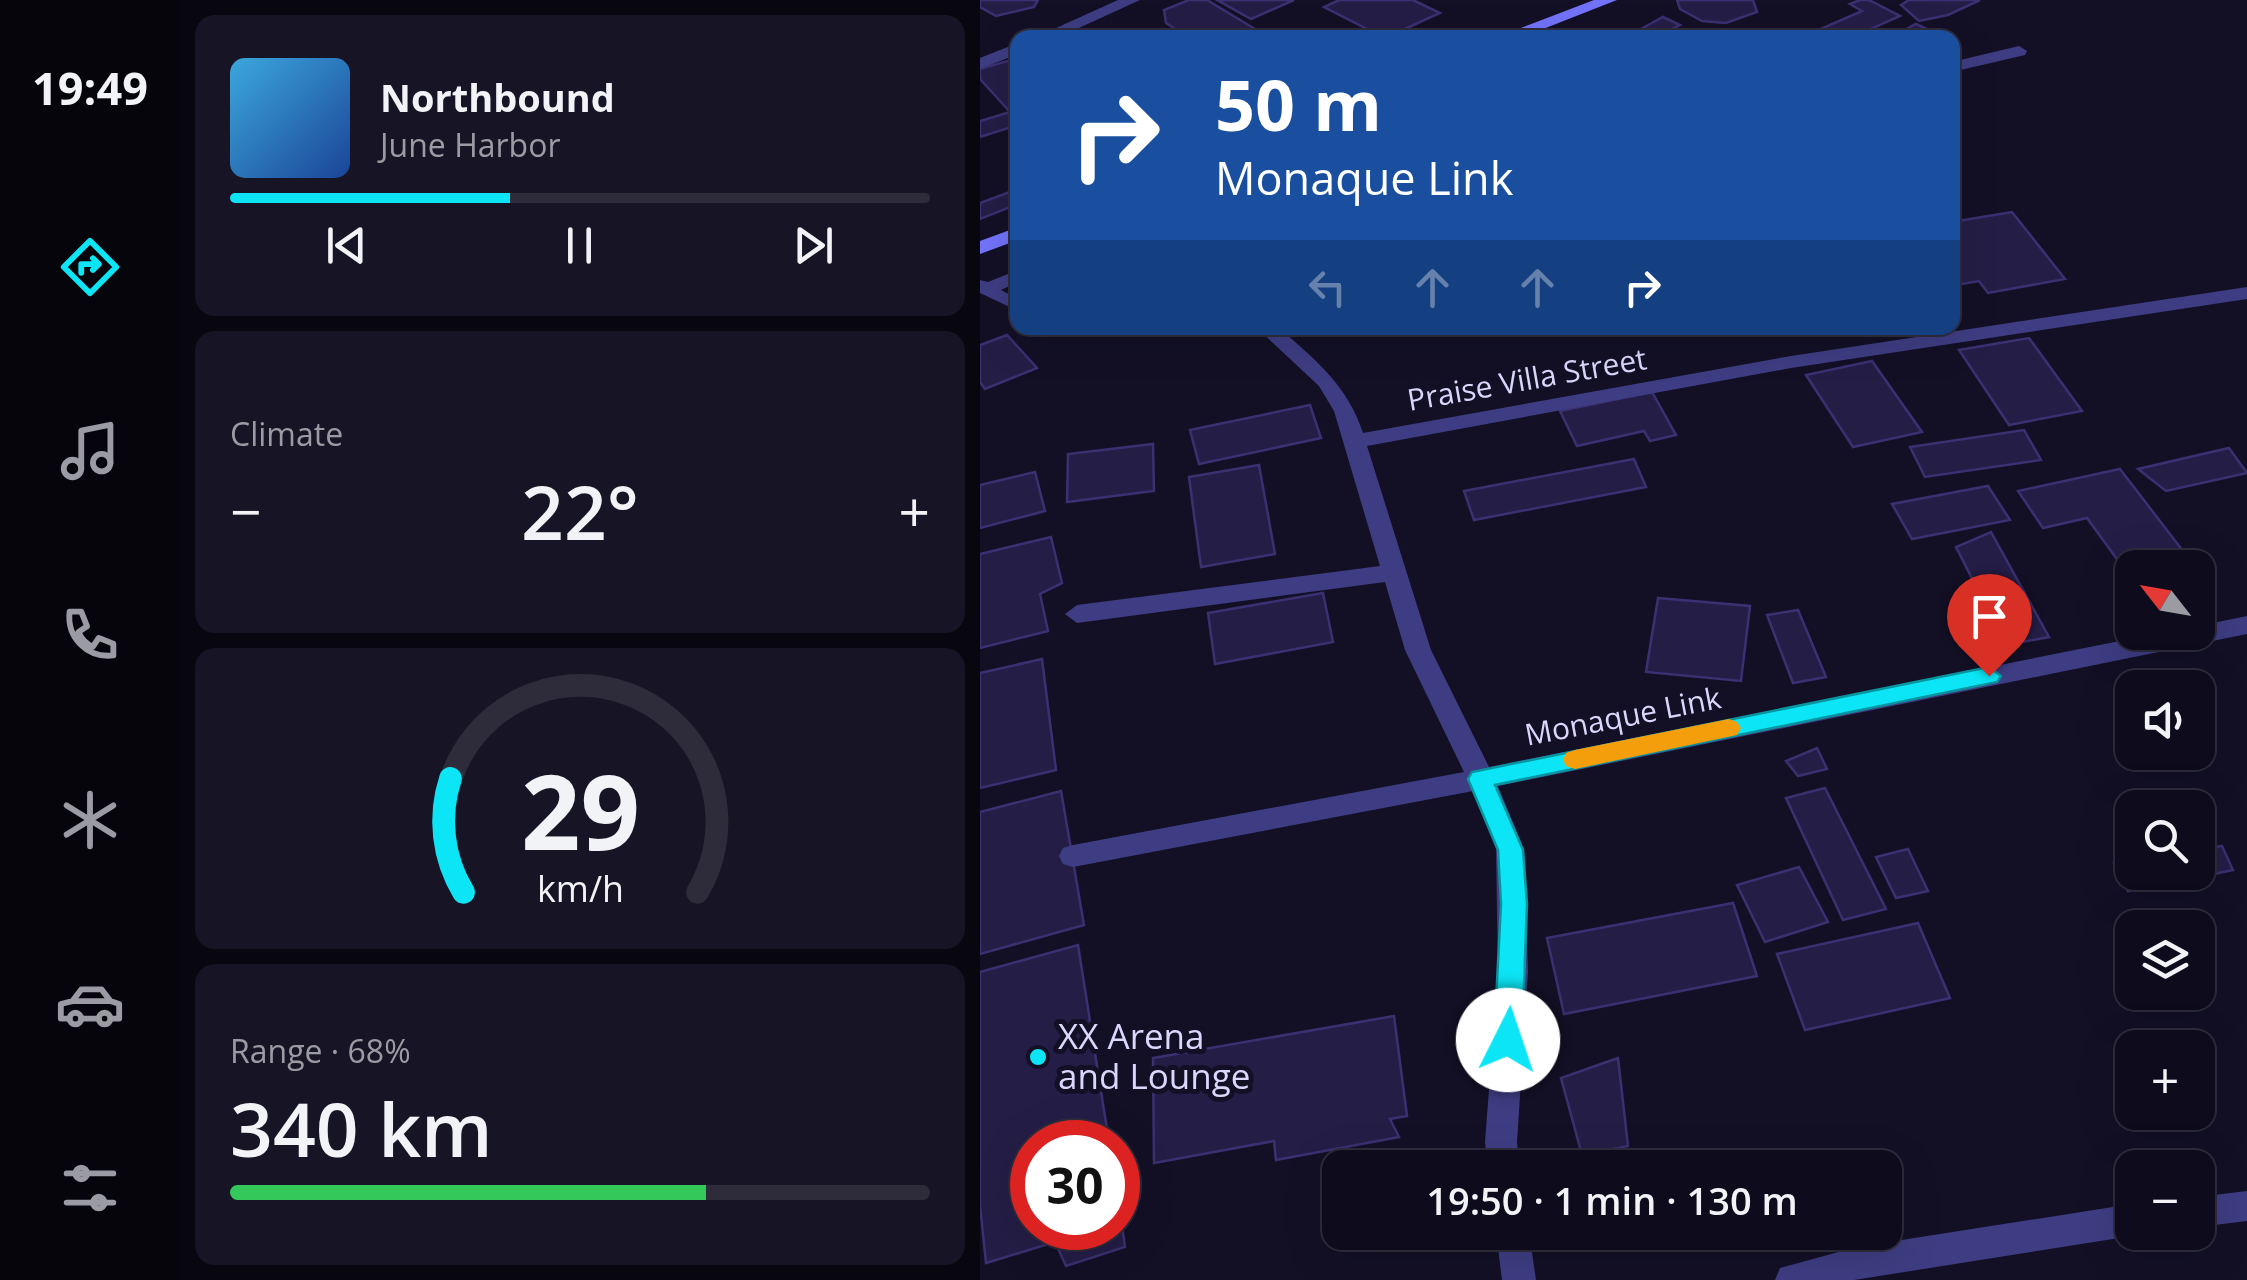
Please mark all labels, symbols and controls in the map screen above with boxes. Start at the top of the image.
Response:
text: 50 m [1215,56,1382,152]
text: 19:49 [32,57,148,118]
icon: right [1050,70,1180,200]
text: Northbound [380,71,615,123]
text: June Harbor [380,123,560,166]
text: Monaque Link [1215,147,1513,208]
icon: previous [319,218,374,273]
icon: pause [552,218,607,273]
icon: next [786,218,841,273]
icon: directions [55,232,125,302]
icon: left [1300,260,1355,315]
icon: ahead [1405,260,1460,315]
icon: ahead [1510,260,1565,315]
icon: right [1615,260,1670,315]
street label: Praise Villa Street [1404,337,1650,420]
text: Climate [230,412,343,455]
icon: music [55,416,125,486]
text: 22° [521,460,639,562]
text: − [230,473,261,548]
text: + [899,473,930,548]
north arrow [2115,550,2215,650]
map controls [2115,550,2215,1250]
pin [1947,574,2032,677]
icon: arrive [1962,589,2017,644]
icon: phone [55,600,125,670]
button: sound [2115,670,2215,770]
street label: Monaque Link [1521,676,1724,755]
text: 29 [521,739,639,880]
icon: climate [55,785,125,855]
button: search [2115,790,2215,890]
text: km/h [537,864,623,912]
button: layers [2115,910,2215,1010]
icon: car [55,969,125,1039]
position arrow [1456,988,1560,1092]
place label: XX Arena and Lounge [1058,1012,1250,1099]
text: Range · 68% [230,1029,411,1072]
button: + [2115,1030,2215,1130]
marker: XX Arena and Lounge [1027,1046,1049,1068]
text: 340 km [230,1077,493,1179]
speed limit sign: 30 [1010,1120,1140,1250]
button: − [2115,1150,2215,1250]
icon: filters [55,1153,125,1223]
text: 19:50 · 1 min · 130 m [1426,1174,1798,1226]

